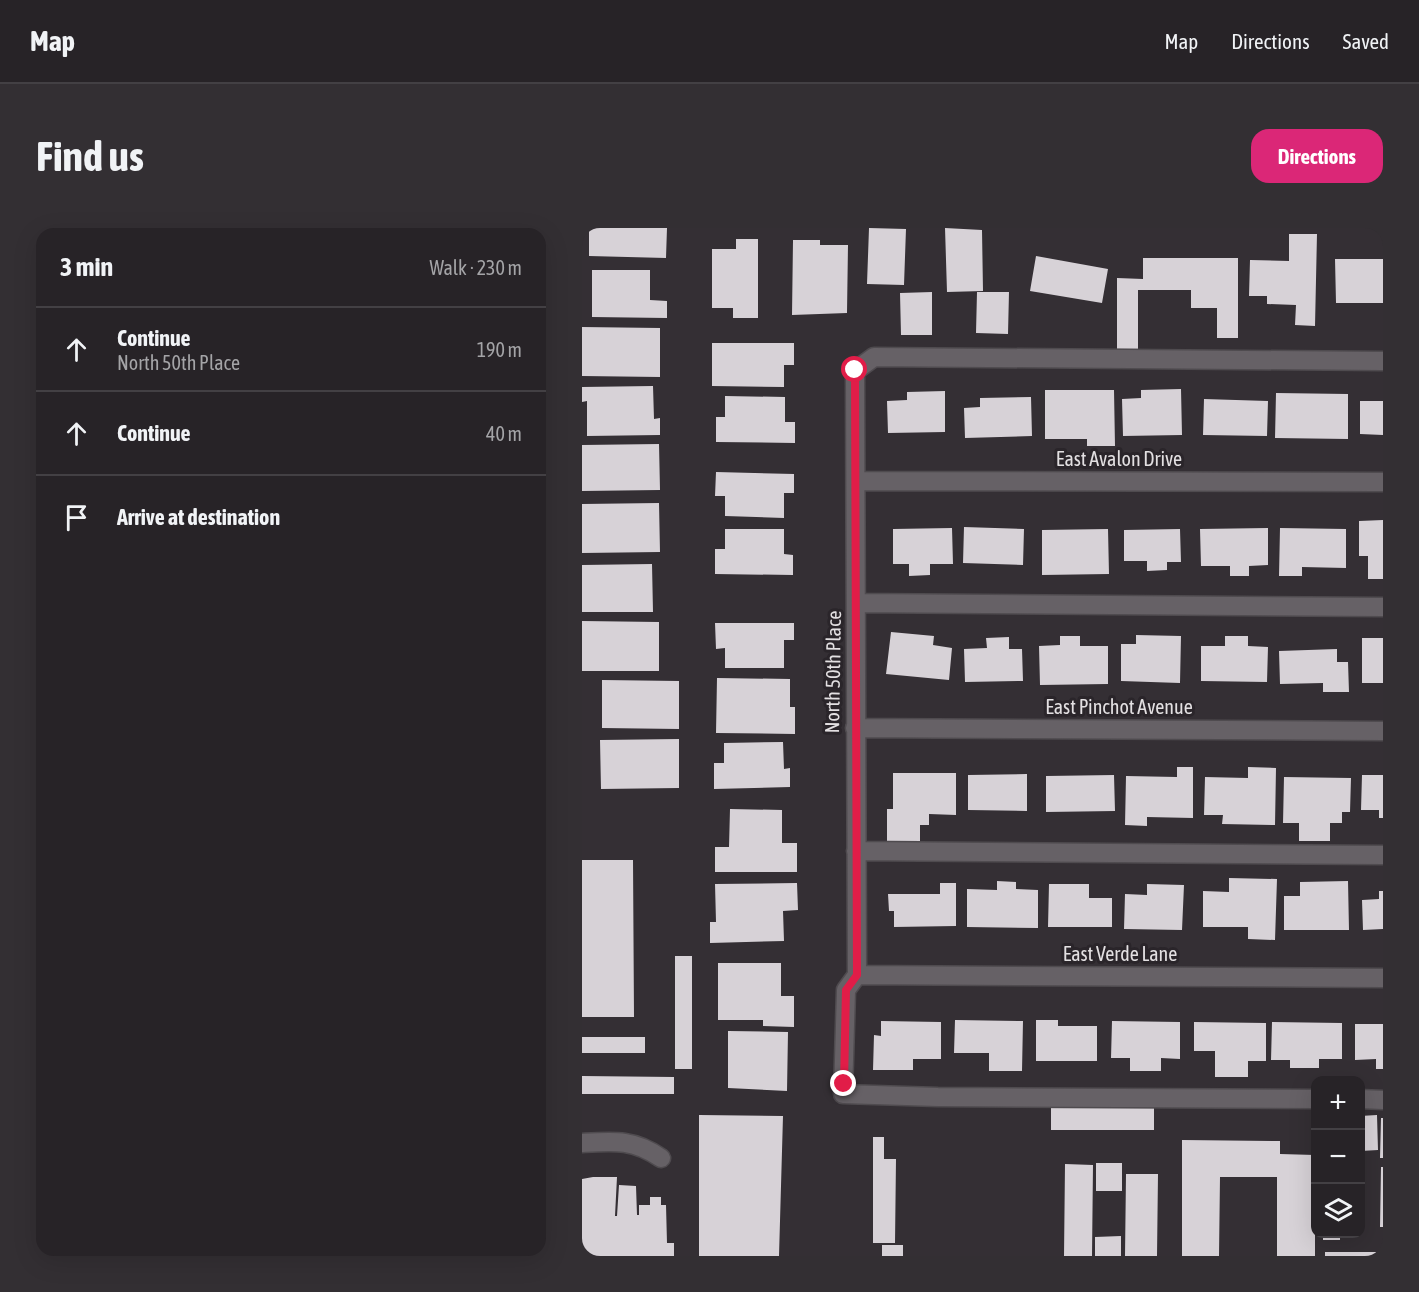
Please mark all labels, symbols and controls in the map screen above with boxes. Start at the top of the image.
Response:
text: Map [30,25,75,57]
text: Map [1164,29,1198,53]
text: Directions [1231,29,1310,53]
text: Saved [1343,29,1389,53]
button: Directions [1251,129,1383,183]
text: Find us [36,132,144,180]
text: 3 min [60,252,113,282]
text: Walk · 230 m [430,256,522,279]
text: Continue [117,325,191,351]
icon: ahead [60,333,93,366]
text: 190 m [477,338,522,361]
text: North 50th Place [117,351,240,374]
route start [841,356,867,382]
icon: ahead [60,417,93,450]
text: Continue [117,420,191,446]
text: 40 m [486,422,522,445]
street label: East Avalon Drive [1056,447,1182,470]
icon: arrive [60,501,93,534]
text: Arrive at destination [117,504,280,530]
street label: North 50th Place [820,610,845,734]
street label: East Pinchot Avenue [1045,695,1193,718]
street label: East Verde Lane [1063,942,1177,965]
route end [830,1070,856,1096]
map controls [1311,1076,1365,1238]
button: + [1311,1076,1365,1130]
button: − [1311,1130,1365,1184]
button: layers [1311,1184,1365,1238]

